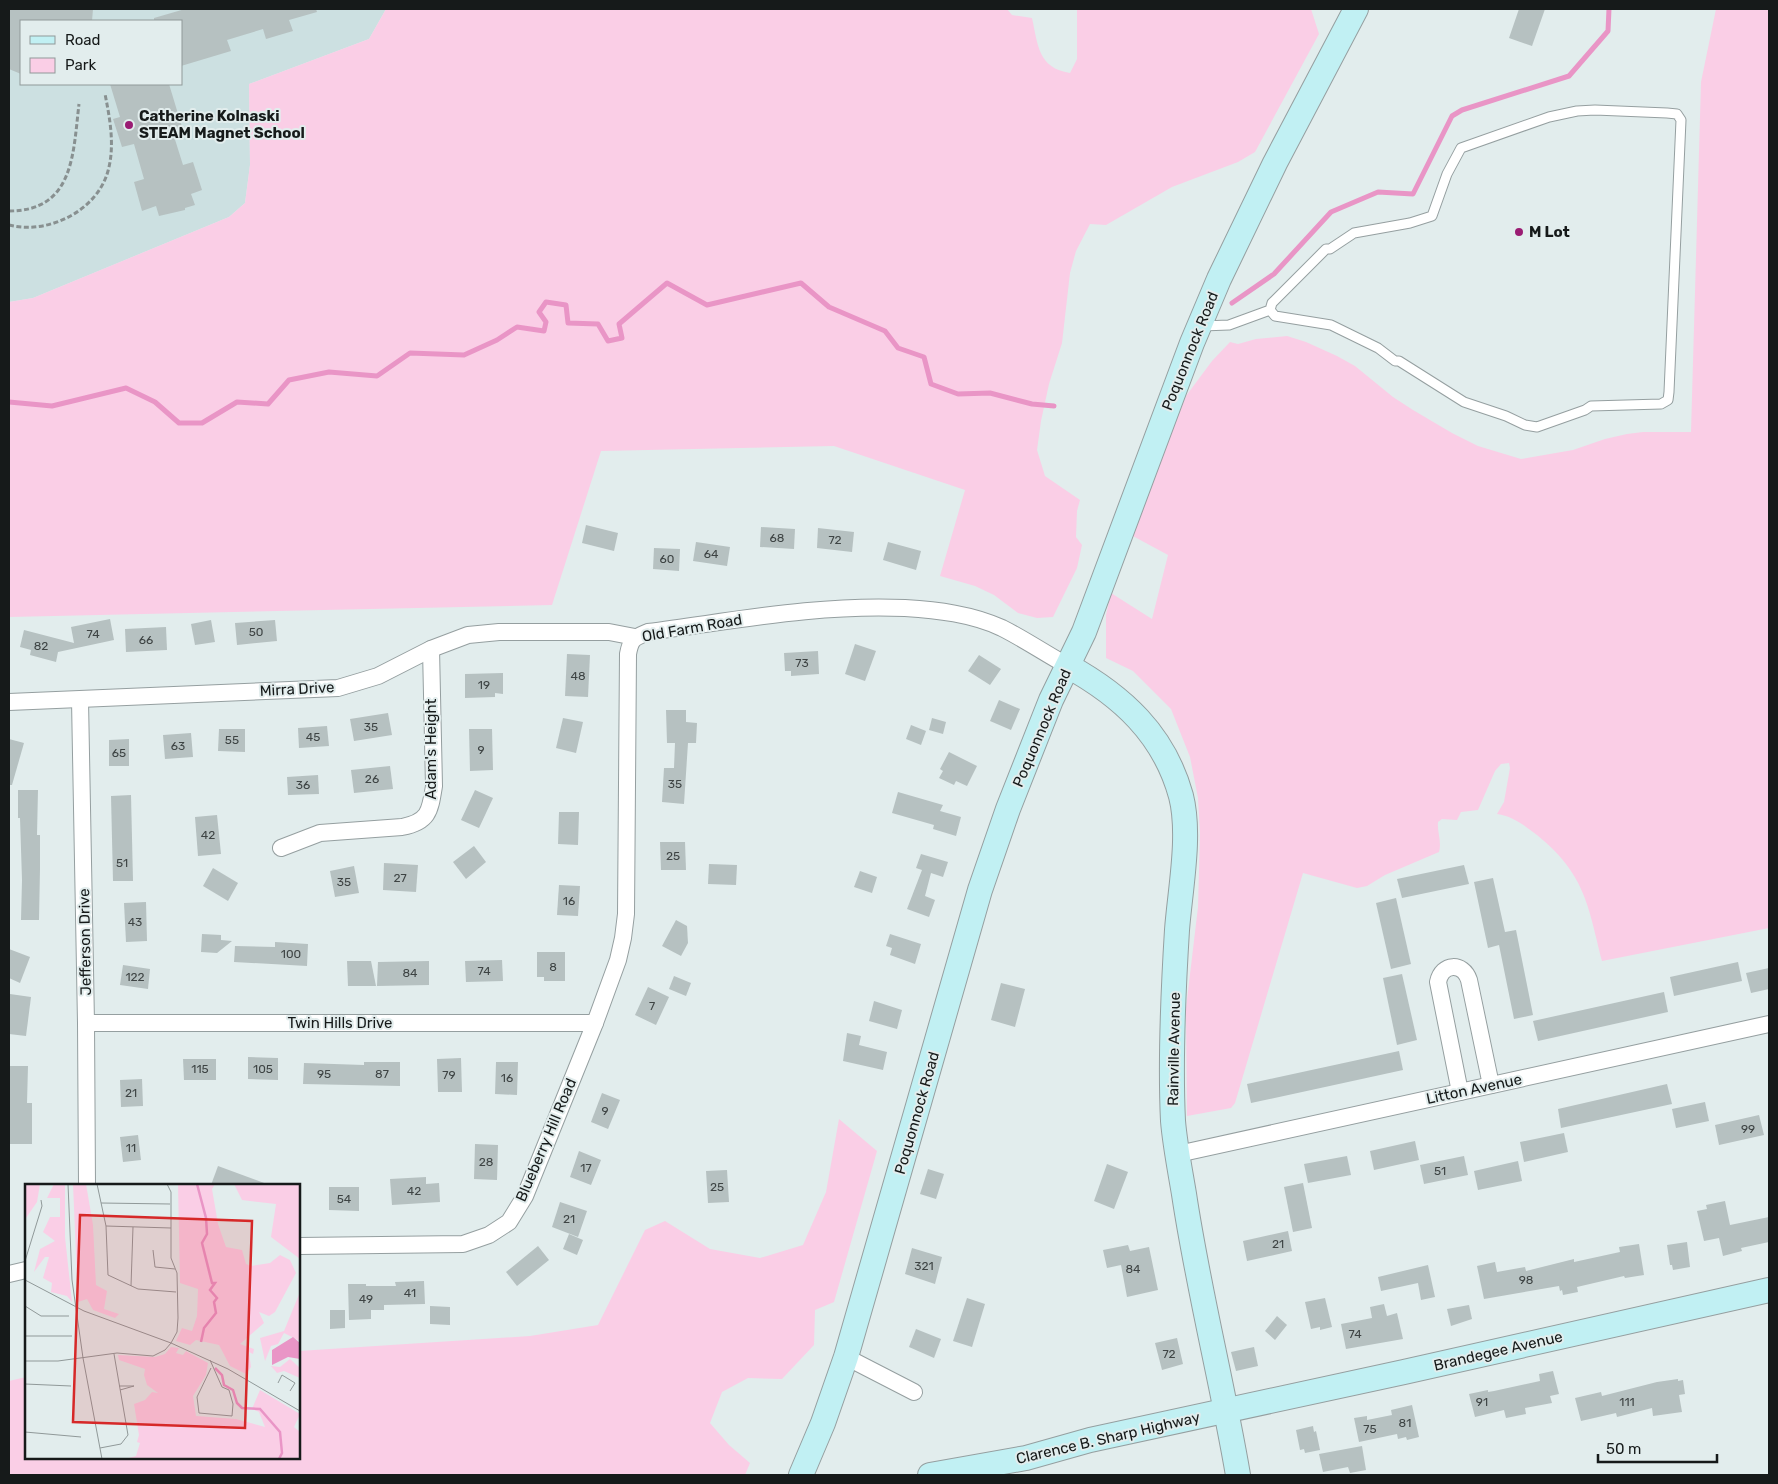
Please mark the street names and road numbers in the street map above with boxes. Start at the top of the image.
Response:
street label: Poquonnock Road [1158,289,1222,413]
street label: Old Farm Road [641,610,743,646]
street label: Poquonnock Road [1009,666,1075,790]
street label: Mirra Drive [259,678,335,700]
street label: Adam's Height [422,698,440,799]
street label: Jefferson Drive [75,888,95,996]
street label: Rainville Avenue [1164,992,1184,1106]
street label: Twin Hills Drive [287,1014,393,1032]
street label: Poquonnock Road [891,1050,943,1176]
street label: Litton Avenue [1425,1070,1523,1108]
street label: Blueberry Hill Road [512,1076,580,1204]
street label: Brandegee Avenue [1432,1327,1564,1375]
street label: Clarence B. Sharp Highway [1014,1408,1202,1468]

